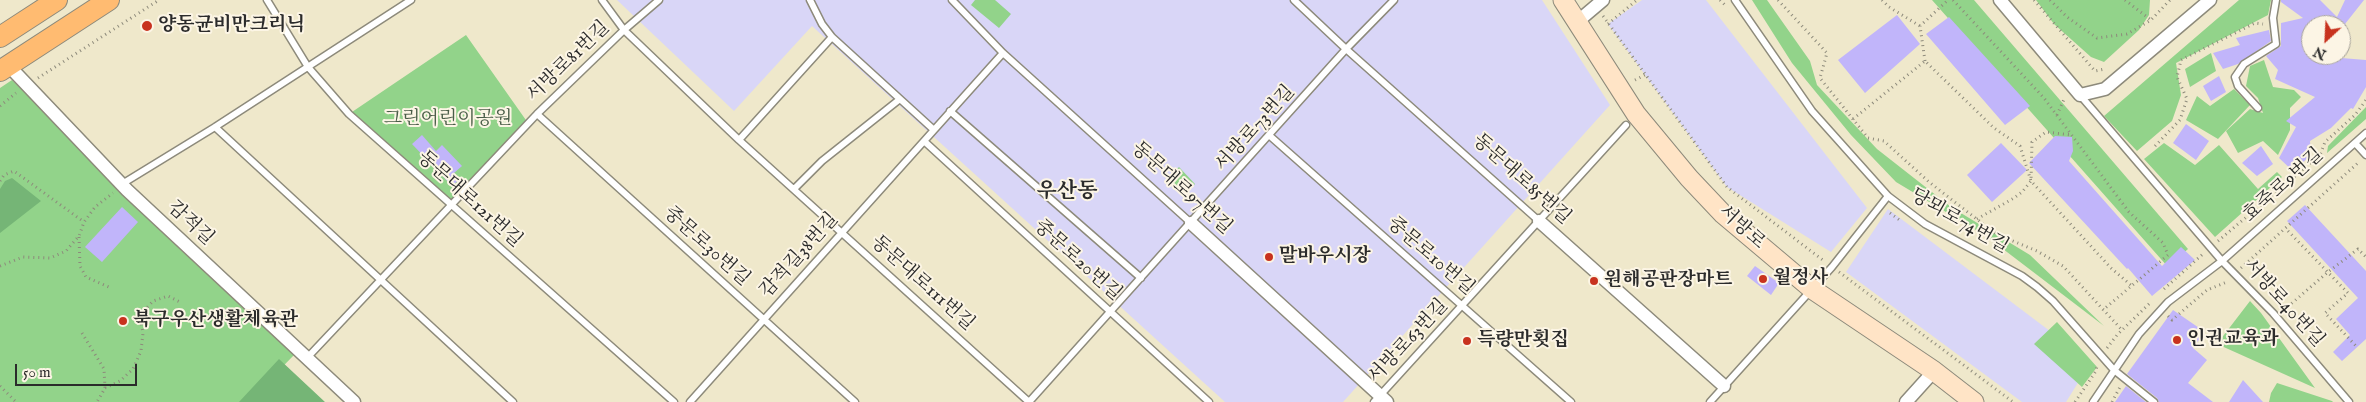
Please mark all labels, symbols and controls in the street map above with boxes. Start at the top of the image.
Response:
place label: 양동균비만크리닉 [158,15,305,37]
north arrow [2301,15,2351,65]
street label: 서방로81번길 [523,17,615,107]
marker: 양동균비만크리닉 [140,19,154,33]
text: N [2311,42,2329,63]
street label: 서방로73번길 [1211,81,1301,177]
park label: 그린어린이공원 [384,109,512,131]
street label: 동문대로85번길 [1467,130,1575,230]
street label: 동문대로97번길 [1126,138,1236,240]
street label: 효죽로9번길 [2239,144,2329,228]
street label: 동문대로121번길 [412,147,526,253]
district label: 우산동 [1037,180,1097,206]
street label: 당뫼로74번길 [1906,185,2012,259]
street label: 감적길 [162,197,218,251]
street label: 서방로 [1713,201,1769,255]
street label: 중문로30번길 [658,202,754,292]
street label: 감적길38번길 [756,209,844,303]
street label: 중문로10번길 [1382,213,1478,301]
street label: 중문로20번길 [1028,216,1126,306]
street label: 동문대로111번길 [866,232,978,336]
place label: 말바우시장 [1279,246,1371,268]
marker: 말바우시장 [1263,251,1275,263]
street label: 서방로40번길 [2238,255,2328,353]
place label: 월정사 [1773,268,1828,290]
place label: 원해공판장마트 [1604,270,1732,292]
marker: 월정사 [1757,273,1769,285]
marker: 원해공판장마트 [1588,275,1600,287]
street label: 서방로63번길 [1364,295,1454,389]
place label: 북구우산생활체육관 [133,310,298,332]
marker: 북구우산생활체육관 [117,315,129,327]
place label: 인권교육과 [2187,329,2279,351]
place label: 득량만횟집 [1477,330,1569,352]
marker: 인권교육과 [2171,334,2183,346]
marker: 득량만횟집 [1461,335,1473,347]
scale bar [18,354,140,386]
text: 50 m [23,363,51,382]

